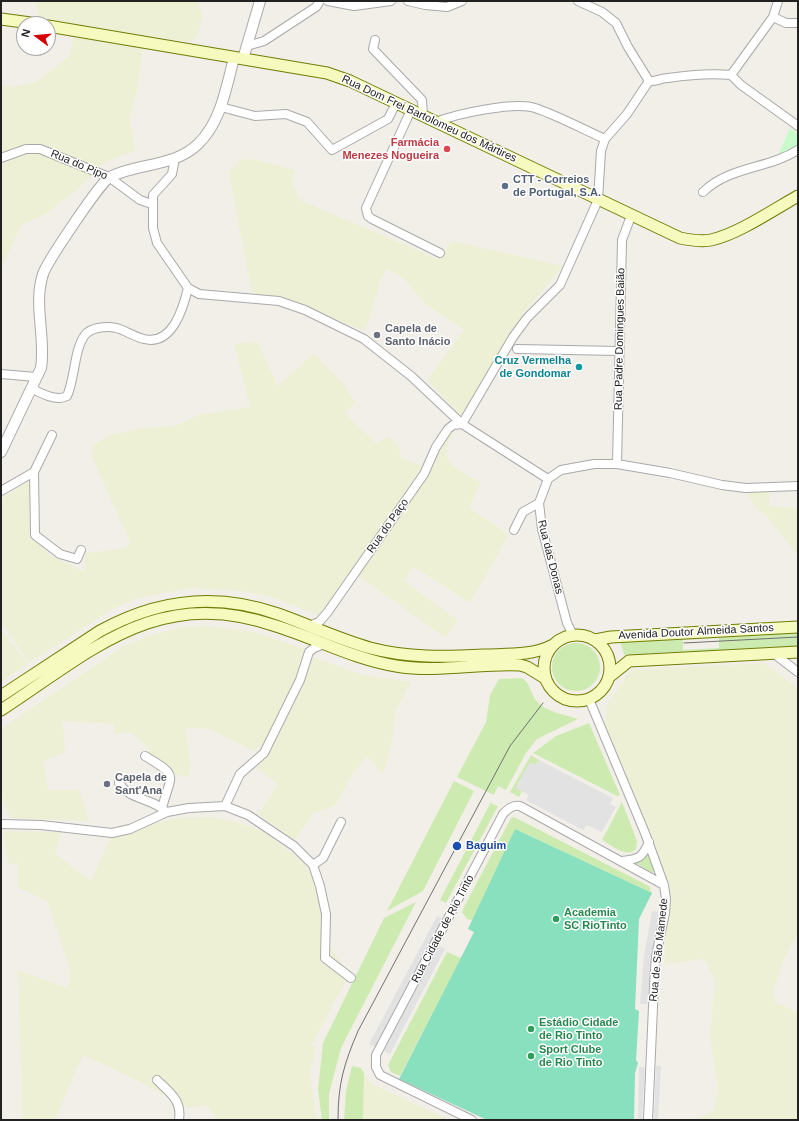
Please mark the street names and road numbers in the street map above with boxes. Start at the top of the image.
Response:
street label: Rua Dom Frei Bartolomeu dos Mártires [340,73,518,165]
street label: Rua do Pipo [49,147,109,183]
street label: Rua Padre Domingues Baião [612,268,628,410]
street label: Rua do Paço [364,496,412,556]
street label: Rua das Donas [534,519,566,595]
street label: Avenida Doutor Almeida Santos [618,621,774,643]
street label: Rua Cidade de Rio Tinto [409,873,477,985]
street label: Rua de São Mamede [647,898,671,1002]

